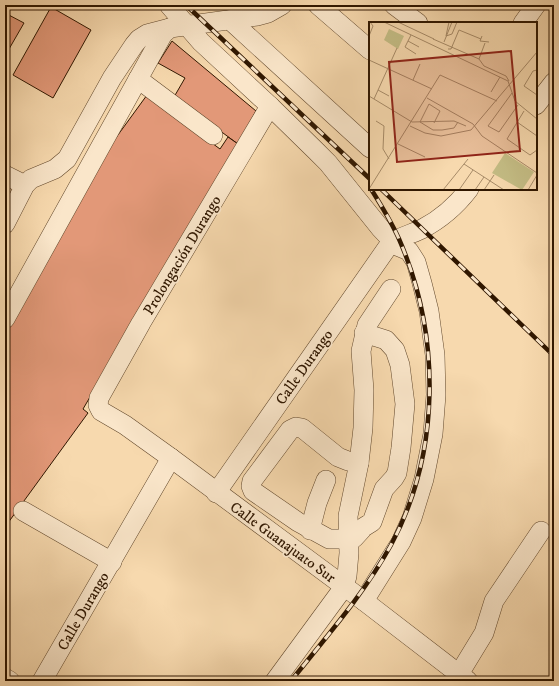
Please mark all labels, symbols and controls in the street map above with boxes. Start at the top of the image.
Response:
inset map [369,22,537,190]
street label: Prolongación Durango [139,192,226,319]
street label: Calle Durango [272,326,337,409]
street label: Calle Guanajuato Sur [226,498,340,587]
street label: Calle Durango [53,569,114,654]

